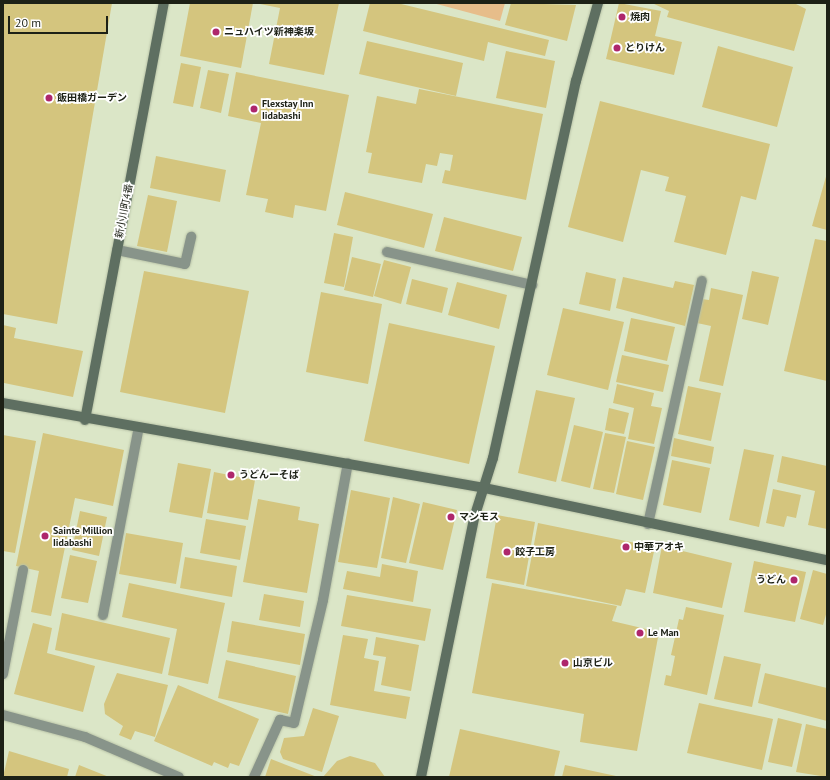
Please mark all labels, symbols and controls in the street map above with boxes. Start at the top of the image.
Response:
scale bar [10,8,110,34]
place label: 焼肉 [630,11,650,23]
marker: 焼肉 [617,12,627,22]
text: 20 m [15,15,41,30]
place label: ニュハイツ新神楽坂 [224,26,314,38]
marker: ニュハイツ新神楽坂 [211,27,221,37]
place label: とりけん [625,42,665,54]
marker: とりけん [612,43,622,53]
place label: 飯田橋ガーデン [57,92,127,104]
marker: 飯田橋ガーデン [44,93,54,103]
place label: Flexstay Inn Iidabashi [262,97,314,120]
marker: Flexstay Inn Iidabashi [249,104,259,114]
street label: 新小川町4番 [113,183,135,239]
place label: うどんーそば [239,469,299,481]
marker: うどんーそば [226,470,236,480]
place label: マンモス [459,511,499,523]
marker: マンモス [446,512,456,522]
place label: Sainte Million Iidabashi [53,524,113,548]
marker: Sainte Million Iidabashi [40,531,50,541]
place label: 中華アオキ [634,541,684,553]
marker: 中華アオキ [621,542,631,552]
place label: 餃子工房 [515,546,555,558]
marker: 餃子工房 [502,547,512,557]
place label: うどん [756,574,786,586]
marker: うどん [789,575,799,585]
place label: Le Man [648,627,679,639]
marker: Le Man [635,628,645,638]
place label: 山京ビル [573,657,613,669]
marker: 山京ビル [560,658,570,668]

